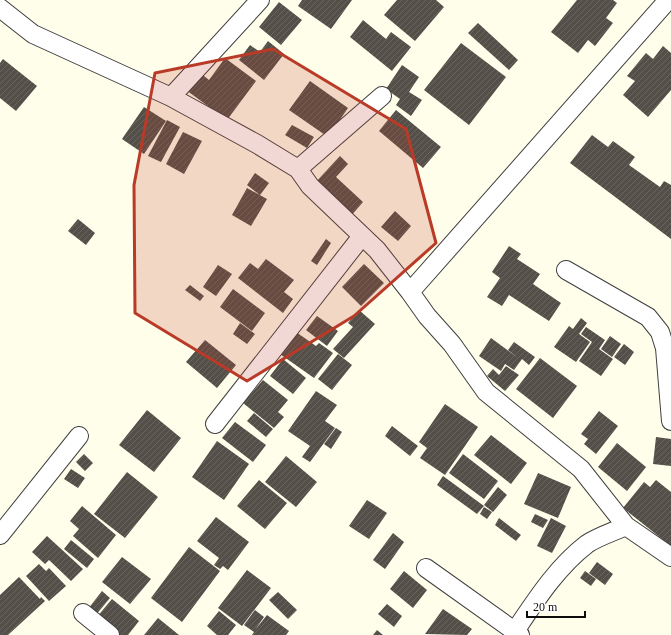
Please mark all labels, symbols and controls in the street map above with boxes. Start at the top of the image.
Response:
scale bar [527,593,585,619]
text: 20 m [533,600,558,614]

